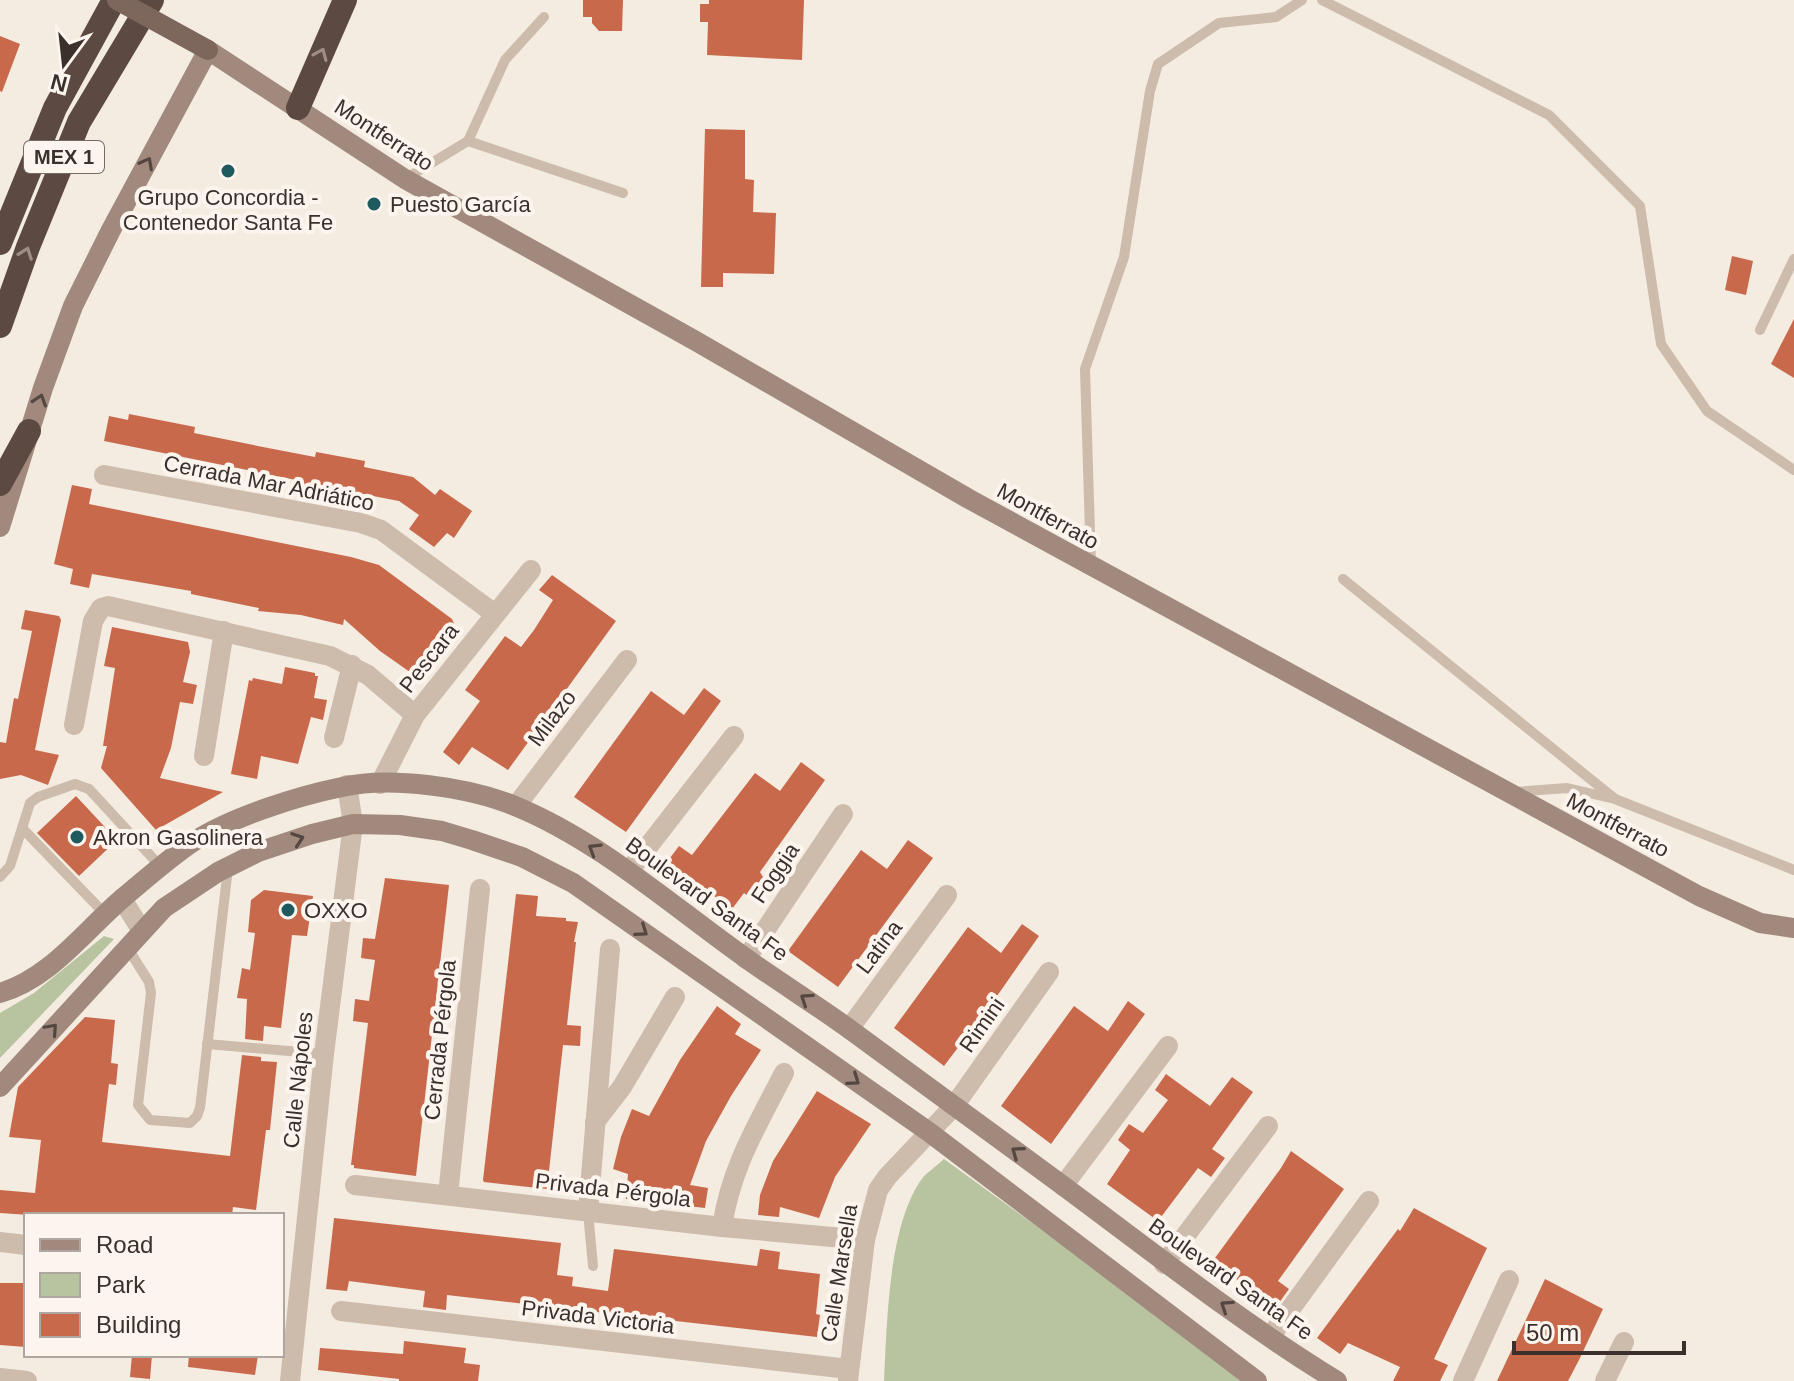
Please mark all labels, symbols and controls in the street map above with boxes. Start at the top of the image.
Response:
north arrow [24,24,104,104]
one-way arrow [312,48,328,62]
text: N [48,69,70,97]
street label: Montferrato [330,94,438,176]
road number: MEX 1 [24,141,104,173]
one-way arrow [137,157,152,172]
marker: Grupo Concordia - Contenedor Santa Fe [219,162,237,180]
place label: Grupo Concordia - Contenedor Santa Fe [123,185,333,235]
place label: Puesto García [390,192,531,217]
marker: Puesto García [365,195,383,213]
one-way arrow [16,246,33,260]
one-way arrow [30,393,46,407]
street label: Cerrada Mar Adriático [162,450,376,516]
street label: Montferrato [993,478,1103,554]
street label: Pescara [394,618,464,697]
street label: Milazo [523,685,581,751]
street label: Montferrato [1562,788,1674,862]
place label: Akron Gasolinera [93,825,264,850]
marker: Akron Gasolinera [68,828,86,846]
one-way arrow [290,832,304,848]
street label: Boulevard Santa Fe [621,832,793,966]
street label: Foggia [746,837,805,908]
one-way arrow [588,843,603,859]
place label: OXXO [304,898,368,923]
marker: OXXO [279,901,297,919]
street label: Latina [851,915,907,978]
one-way arrow [633,921,647,936]
street label: Cerrada Pérgola [419,958,461,1122]
street label: Rimini [954,993,1010,1057]
one-way arrow [800,994,815,1009]
street label: Calle Nápoles [278,1011,318,1149]
one-way arrow [43,1024,57,1039]
one-way arrow [846,1070,860,1085]
one-way arrow [1011,1147,1025,1162]
street label: Privada Pérgola [534,1168,693,1212]
street label: Calle Marsella [816,1201,862,1344]
legend [24,1213,284,1357]
street label: Boulevard Santa Fe [1144,1213,1318,1345]
text: Road [96,1231,153,1258]
text: Park [96,1271,146,1298]
street label: Privada Victoria [520,1295,677,1339]
one-way arrow [1220,1301,1234,1316]
scale bar [1514,1305,1684,1355]
text: Building [96,1311,181,1338]
text: 50 m [1526,1319,1579,1346]

